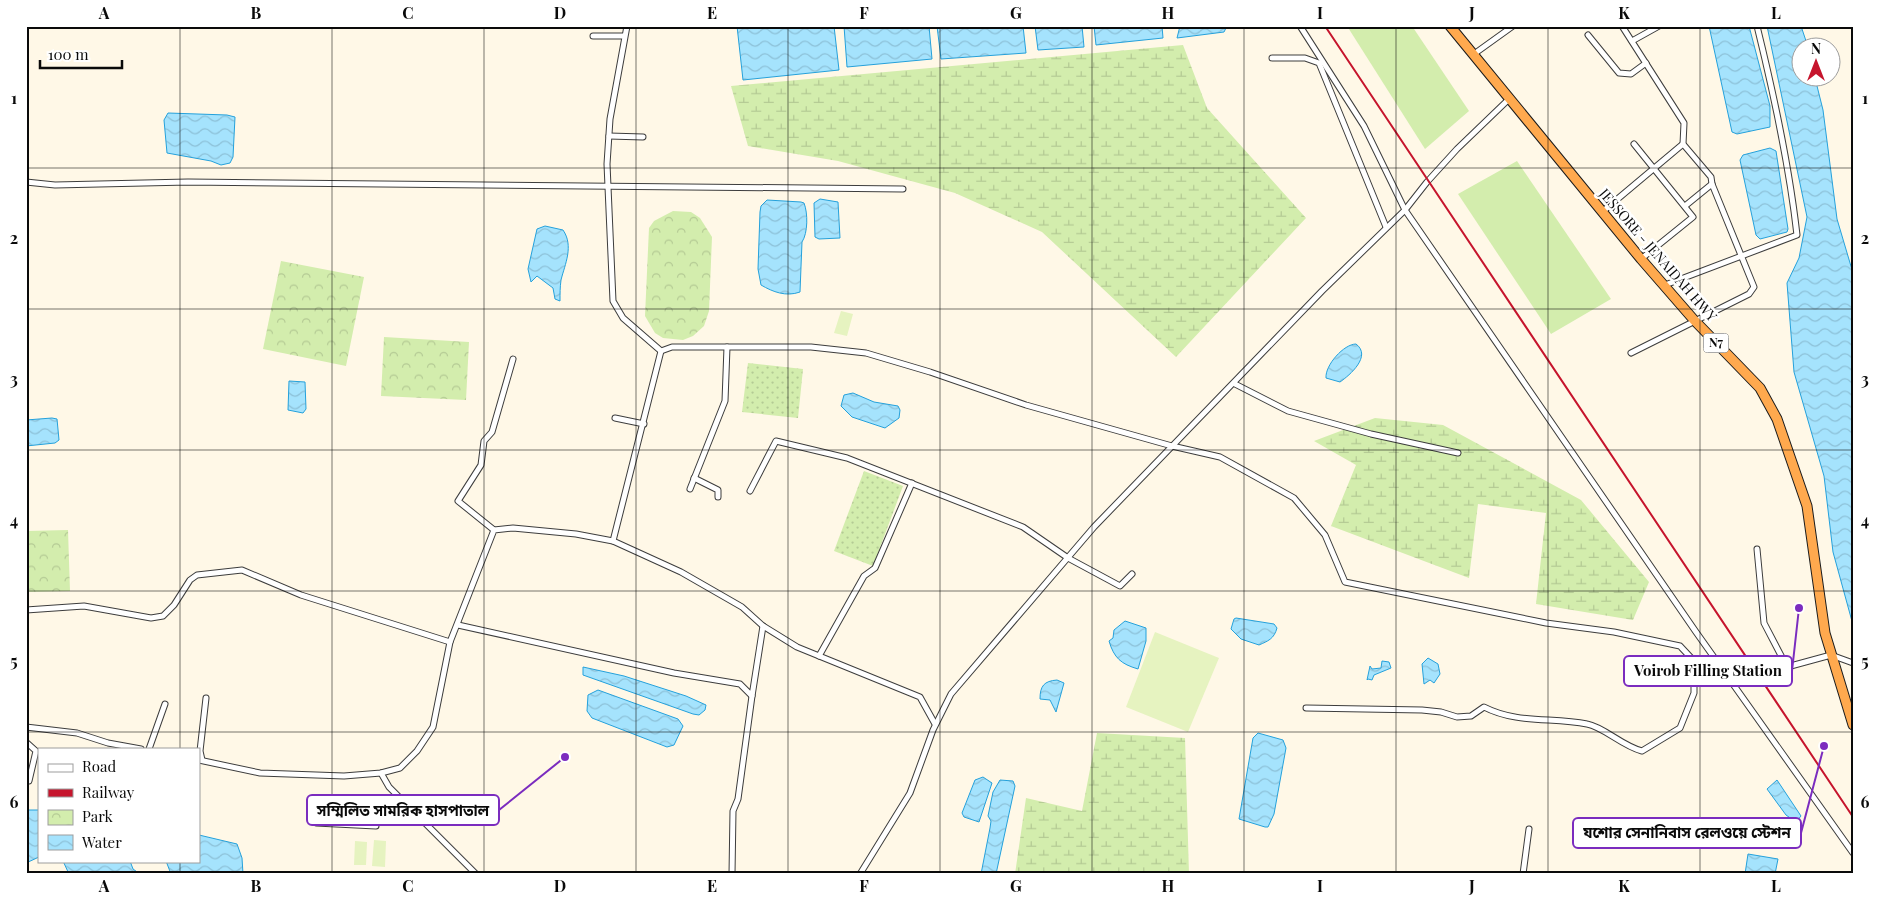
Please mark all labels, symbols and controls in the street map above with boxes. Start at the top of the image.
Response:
text: A [98,2,110,23]
text: B [251,2,262,23]
text: C [402,2,414,23]
text: D [554,2,566,23]
text: E [707,2,717,23]
text: F [859,2,869,23]
text: G [1010,2,1022,23]
text: H [1162,2,1175,23]
text: I [1317,2,1323,23]
text: J [1468,2,1475,23]
text: K [1618,2,1630,23]
text: L [1771,2,1781,23]
scale bar [40,38,122,70]
north arrow [1792,38,1842,88]
text: N [1811,39,1821,58]
text: 100 m [48,44,89,64]
text: 1 [11,87,17,108]
text: 1 [1862,87,1868,108]
street label: JESSORE - JENAIDAH HWY [1595,183,1722,326]
text: 2 [10,227,18,248]
text: 2 [1861,227,1869,248]
road number: N7 [1704,333,1728,352]
text: 3 [10,368,18,389]
text: 3 [1861,368,1869,389]
text: 4 [10,509,18,530]
text: 4 [1861,509,1869,530]
text: 5 [10,650,18,671]
text: 5 [1861,650,1869,671]
callout: Voirob Filling Station [1624,656,1792,686]
text: Voirob Filling Station [1633,660,1783,680]
legend [38,748,200,862]
text: Road [82,756,116,776]
text: Railway [82,782,135,802]
text: 6 [10,791,19,812]
text: 6 [1861,791,1870,812]
callout: সম্মিলিত সামরিক হাসপাতাল [307,795,499,825]
text: সম্মিলিত সামরিক হাসপাতাল [316,800,490,820]
text: Park [82,806,114,826]
callout: যশোর সেনানিবাস রেলওয়ে স্টেশন [1573,818,1801,848]
text: যশোর সেনানিবাস রেলওয়ে স্টেশন [1582,822,1791,842]
text: Water [81,832,122,852]
text: A [98,875,110,896]
text: B [251,875,262,896]
text: C [402,875,414,896]
text: D [554,875,566,896]
text: E [707,875,717,896]
text: F [859,875,869,896]
text: G [1010,875,1022,896]
text: H [1162,875,1175,896]
text: I [1317,875,1323,896]
text: J [1468,875,1475,896]
text: K [1618,875,1630,896]
text: L [1771,875,1781,896]

